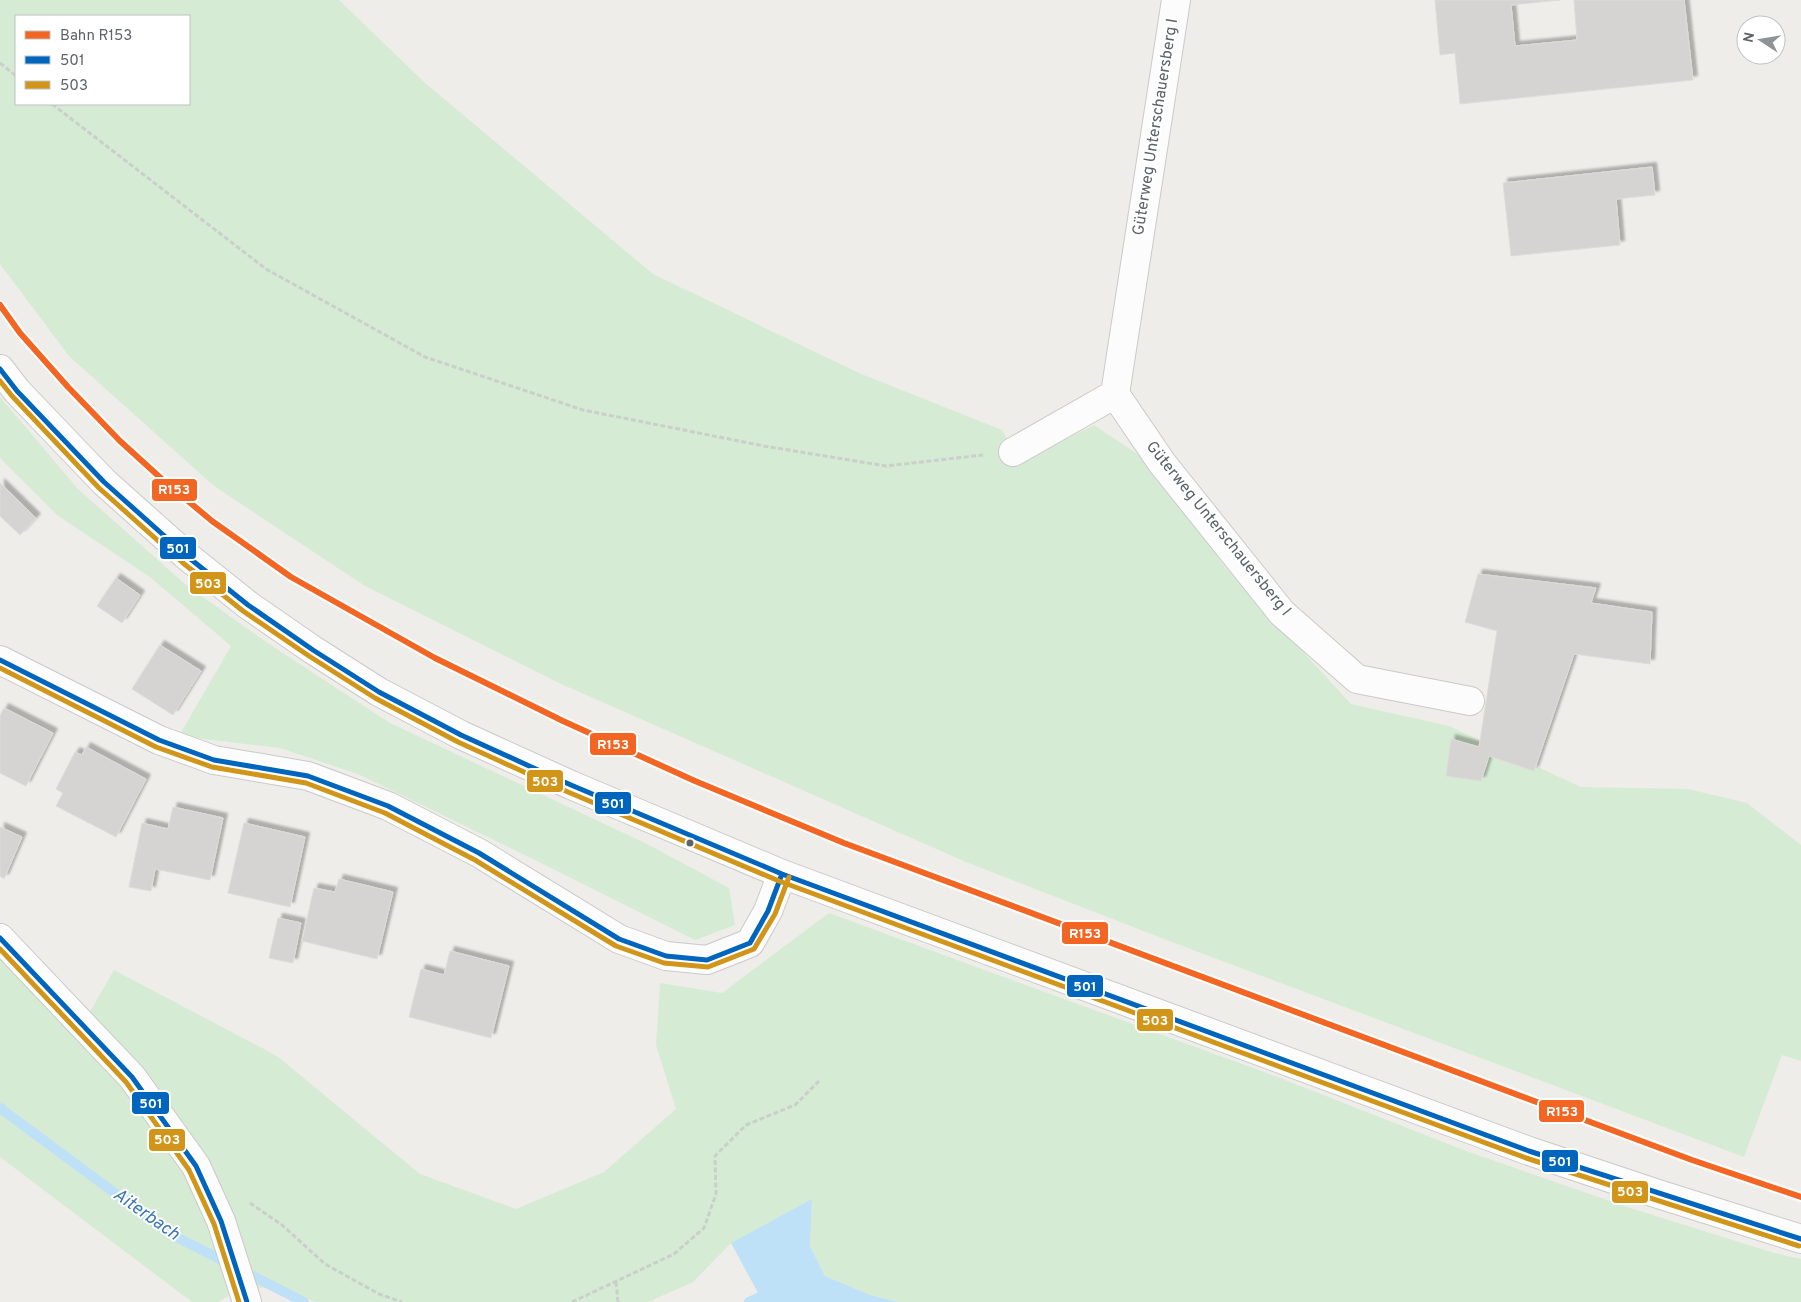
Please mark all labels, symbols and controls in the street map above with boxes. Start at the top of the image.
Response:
legend [15,15,190,105]
north arrow [1736,15,1786,65]
street label: Güterweg Unterschauersberg I [1129,17,1183,237]
text: Bahn R153 [60,27,132,46]
text: N [1740,31,1759,44]
text: 501 [60,52,85,71]
text: 503 [60,77,88,96]
street label: Güterweg Unterschauersberg I [1141,437,1295,621]
line badge: R153 [151,478,198,502]
text: R153 [158,482,190,499]
line badge: 501 [159,536,197,560]
text: 501 [166,541,190,558]
line badge: 503 [189,571,227,595]
text: 503 [195,576,221,593]
line badge: R153 [589,732,637,756]
text: R153 [597,737,629,754]
line badge: 503 [526,769,564,793]
text: 503 [532,774,558,791]
line badge: 501 [594,791,632,815]
text: 501 [601,796,625,813]
unlabelled marker [685,838,695,848]
line badge: R153 [1061,921,1109,945]
text: R153 [1069,926,1101,943]
line badge: 501 [1066,974,1104,998]
text: 501 [1073,979,1097,996]
line badge: 503 [1136,1008,1174,1032]
text: 503 [1142,1013,1168,1030]
line badge: 501 [131,1091,170,1115]
text: 501 [139,1096,163,1113]
line badge: R153 [1538,1099,1585,1123]
text: R153 [1546,1104,1578,1121]
line badge: 503 [148,1128,186,1152]
text: 503 [154,1132,180,1149]
line badge: 501 [1541,1149,1579,1173]
text: 501 [1548,1154,1572,1171]
line badge: 503 [1611,1180,1649,1204]
water label: Aiterbach [108,1184,184,1246]
text: 503 [1617,1184,1643,1201]

